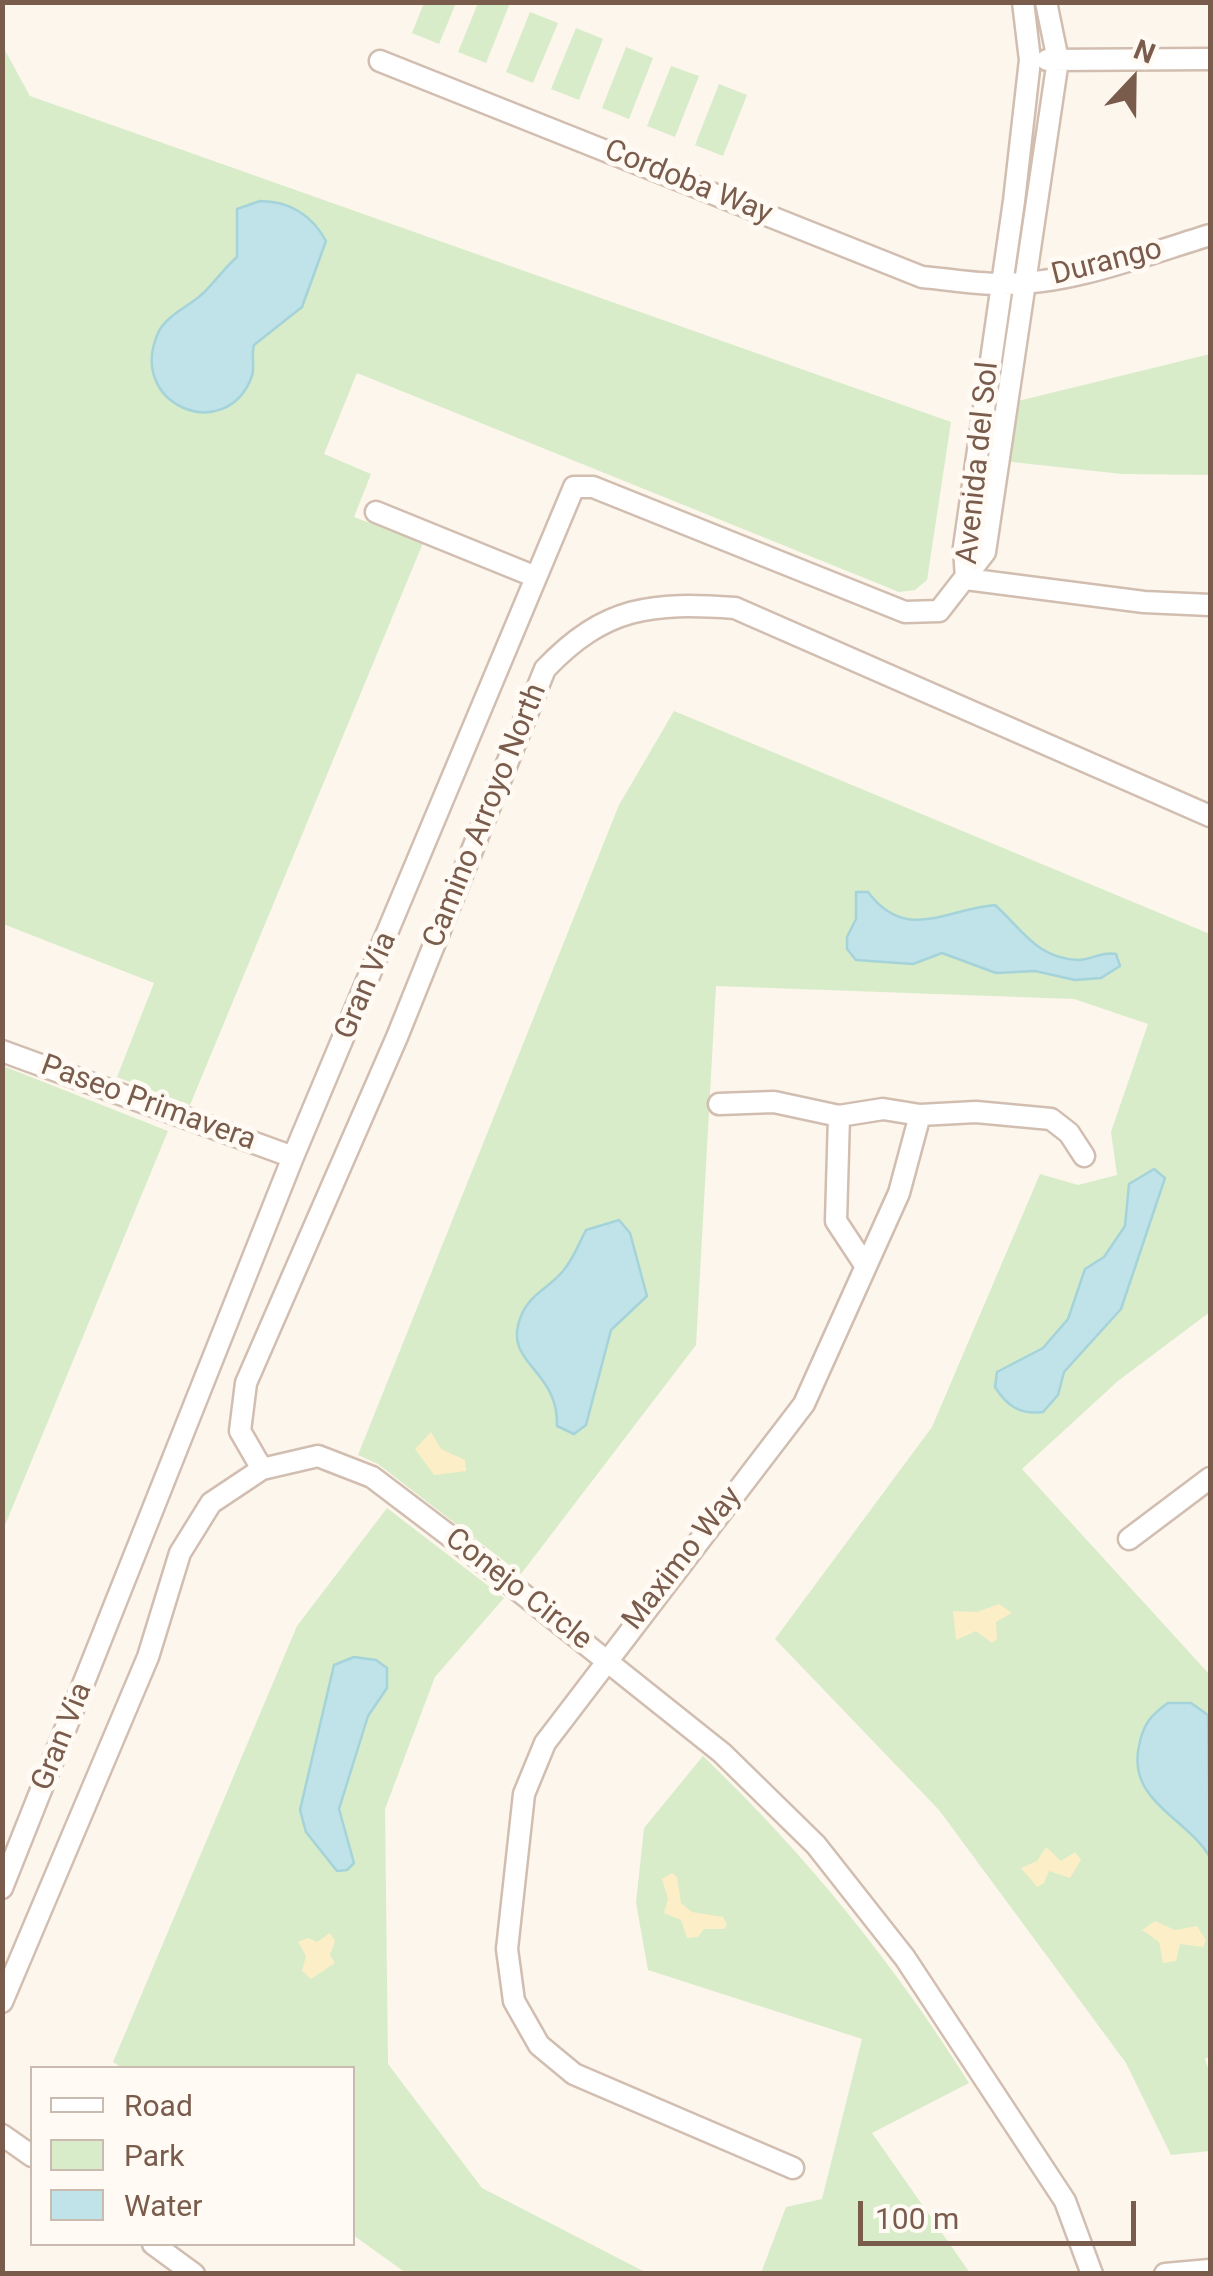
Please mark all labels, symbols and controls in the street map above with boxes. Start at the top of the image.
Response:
north arrow [1083,30,1183,130]
text: N [1129,33,1160,71]
street label: Cordoba Way [599,133,777,233]
street label: Durango [1048,232,1166,294]
street label: Avenida del Sol [950,360,1008,566]
street label: Camino Arroyo North [417,679,555,953]
street label: Gran Via [328,927,406,1045]
street label: Paseo Primavera [36,1048,260,1160]
street label: Maximo Way [616,1480,750,1638]
street label: Conejo Circle [437,1521,599,1659]
street label: Gran Via [25,1678,101,1796]
legend [30,2066,355,2246]
text: Road [124,2088,193,2123]
text: Park [124,2138,184,2173]
scale bar [863,2181,1140,2243]
text: Water [124,2188,202,2223]
text: 100 m [875,2201,959,2236]

